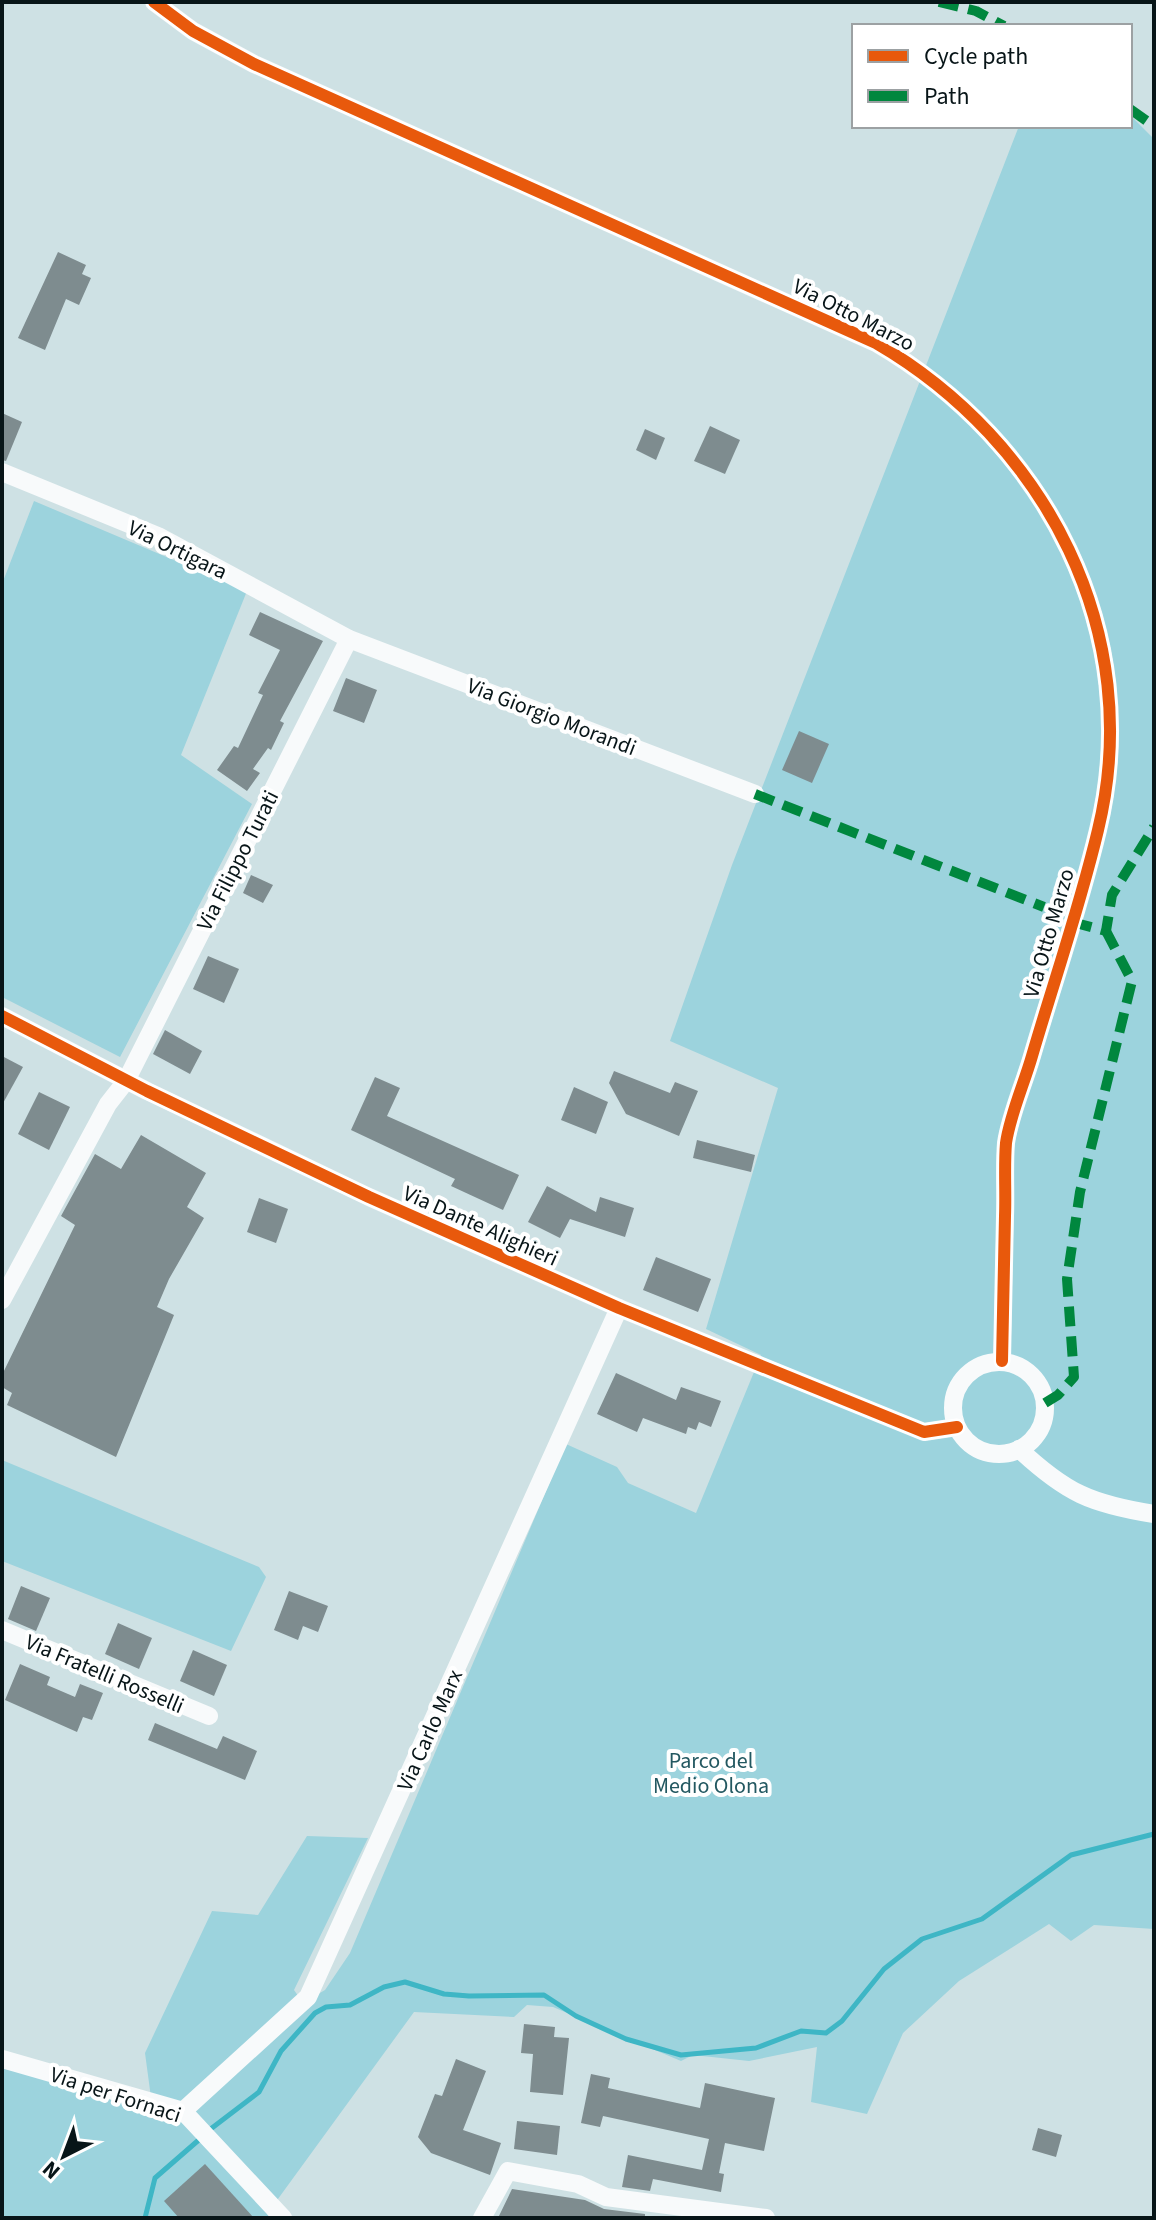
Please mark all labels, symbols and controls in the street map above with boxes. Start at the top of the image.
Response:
legend [852,24,1132,128]
text: Cycle path [924,39,1028,74]
text: Path [924,79,970,114]
street label: Via Otto Marzo [787,270,920,359]
street label: Via Ortigara [122,512,233,588]
street label: Via Giorgio Morandi [462,670,641,764]
street label: Via Filippo Turati [189,785,287,936]
street label: Via Otto Marzo [1015,865,1083,1002]
street label: Via Dante Alighieri [398,1177,563,1274]
street label: Via Fratelli Rosselli [20,1626,189,1722]
street label: Via Carlo Marx [389,1664,471,1796]
park label: Parco del Medio Olona [653,1745,769,1802]
street label: Via per Fornaci [46,2059,185,2131]
north arrow [24,2116,104,2196]
text: N [35,2153,67,2187]

